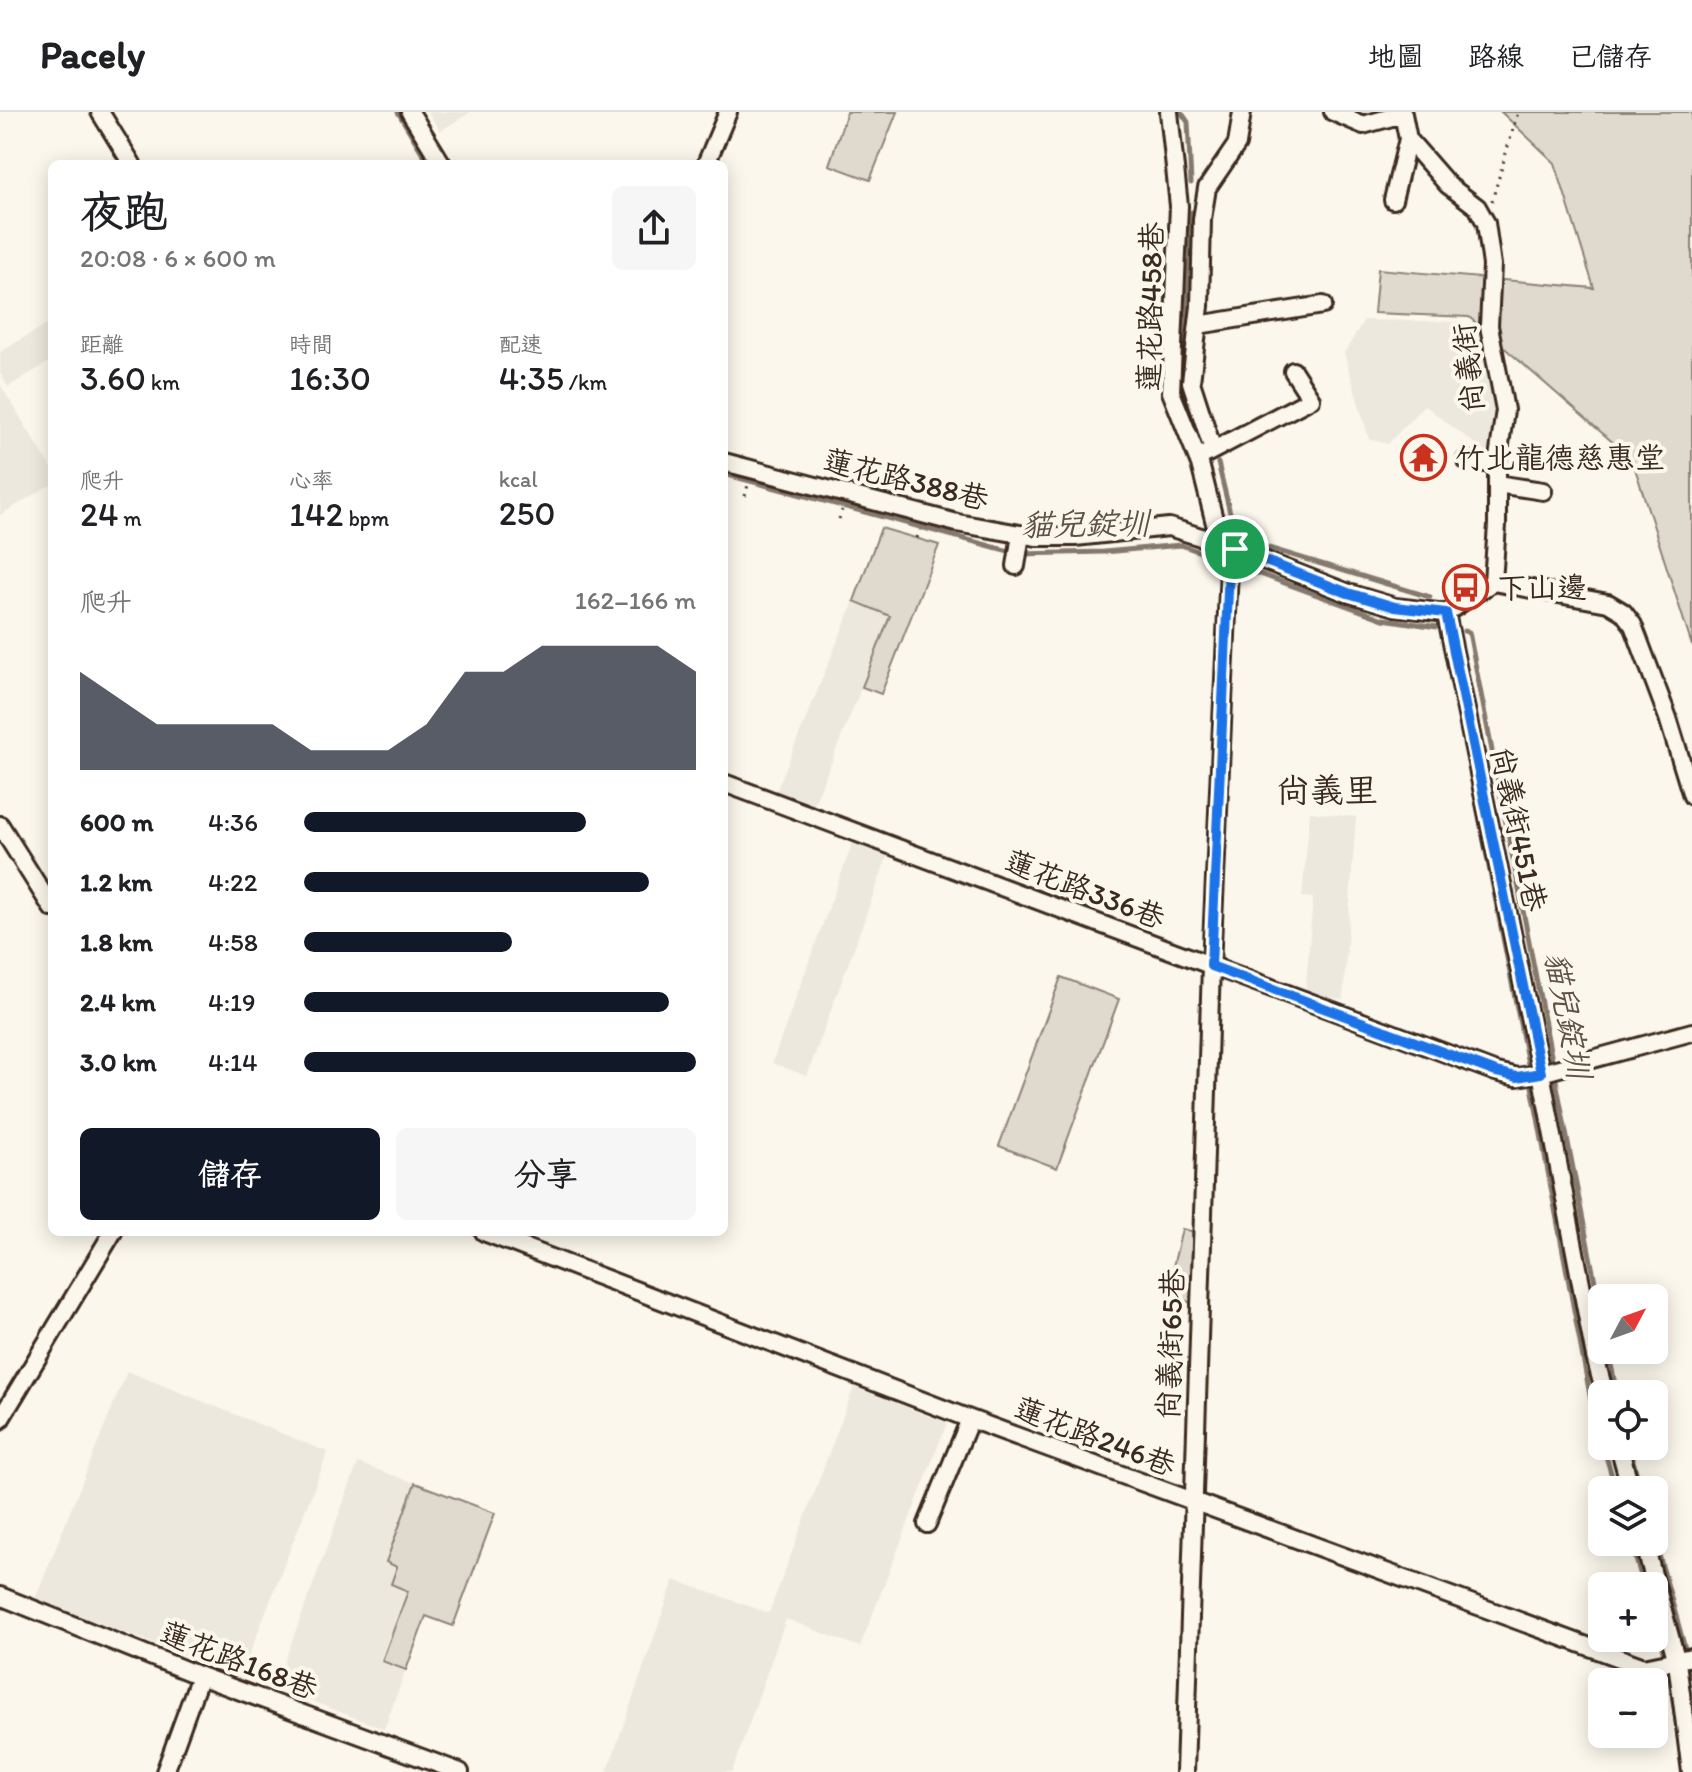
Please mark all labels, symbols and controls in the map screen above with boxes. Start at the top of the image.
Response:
text: Pacely [40,32,145,78]
text: 地圖 [1368,39,1424,73]
text: 路線 [1468,39,1524,73]
text: 已儲存 [1568,39,1652,73]
text: 夜跑 [80,185,168,238]
button: share [612,186,696,270]
street label: 蓮花路458巷 [1130,222,1170,392]
text: 20:08 · 6 × 600 m [80,242,276,274]
street label: 尚義街 [1445,321,1491,415]
text: 距離 [80,331,124,358]
text: 時間 [289,331,333,358]
text: 配速 [499,331,543,358]
text: 3.60 [80,358,146,399]
text: 16:30 [289,358,371,399]
text: 4:35 [499,358,564,399]
text: km [146,369,180,396]
text: /km [564,369,607,396]
temple icon: 竹北龍德慈惠堂 [1400,433,1448,481]
place label: 竹北龍德慈惠堂 [1455,439,1665,476]
street label: 蓮花路388巷 [819,441,993,517]
text: kcal [499,466,538,493]
text: 爬升 [80,467,124,494]
text: 心率 [289,467,333,494]
text: 250 [499,493,555,534]
text: 24 [80,494,118,535]
text: 142 [289,494,343,535]
water label: 貓兒錠圳 [1021,504,1152,544]
text: m [118,505,142,532]
text: bpm [343,505,389,532]
pin [1201,515,1269,583]
icon: arrive [1213,527,1257,571]
bus stop icon: 下山邊 [1442,563,1490,611]
place label: 下山邊 [1497,569,1587,606]
text: 162–166 m [575,584,696,616]
text: 爬升 [80,586,132,618]
street label: 尚義街451巷 [1483,743,1555,915]
district label: 尚義里 [1276,770,1378,811]
text: 600 m [80,806,154,838]
text: 4:36 [208,806,258,838]
street label: 蓮花路336巷 [1000,842,1170,936]
text: 1.2 km [80,866,152,898]
text: 4:22 [208,866,257,898]
text: 1.8 km [80,926,153,958]
text: 4:58 [208,926,258,958]
water label: 貓兒錠圳 [1537,949,1599,1084]
text: 2.4 km [80,986,156,1018]
text: 4:19 [208,986,256,1018]
text: 3.0 km [80,1046,157,1078]
text: 4:14 [208,1046,258,1078]
button: 儲存 [80,1128,380,1220]
button: 分享 [396,1128,696,1220]
street label: 尚義街65巷 [1149,1268,1191,1420]
north arrow [1588,1284,1668,1364]
map controls [1588,1284,1668,1748]
button: locate [1588,1380,1668,1460]
street label: 蓮花路246巷 [1009,1388,1181,1484]
button: layers [1588,1476,1668,1556]
button: + [1588,1572,1668,1652]
street label: 蓮花路168巷 [155,1613,323,1707]
button: − [1588,1668,1668,1748]

